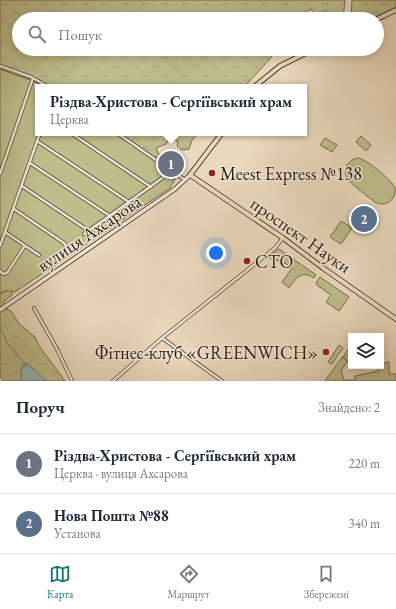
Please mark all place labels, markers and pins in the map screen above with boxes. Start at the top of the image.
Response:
pin: 1 [158,149,184,179]
place label: Meest Express №138 [220,162,362,185]
marker: Meest Express №138 [207,168,217,178]
pin: 2 [351,204,377,234]
place label: СТО [255,250,293,273]
marker: СТО [242,256,252,266]
place label: Фітнес-клуб «GREENWICH» [95,341,318,364]
marker: Фітнес-клуб «GREENWICH» [321,347,331,357]

